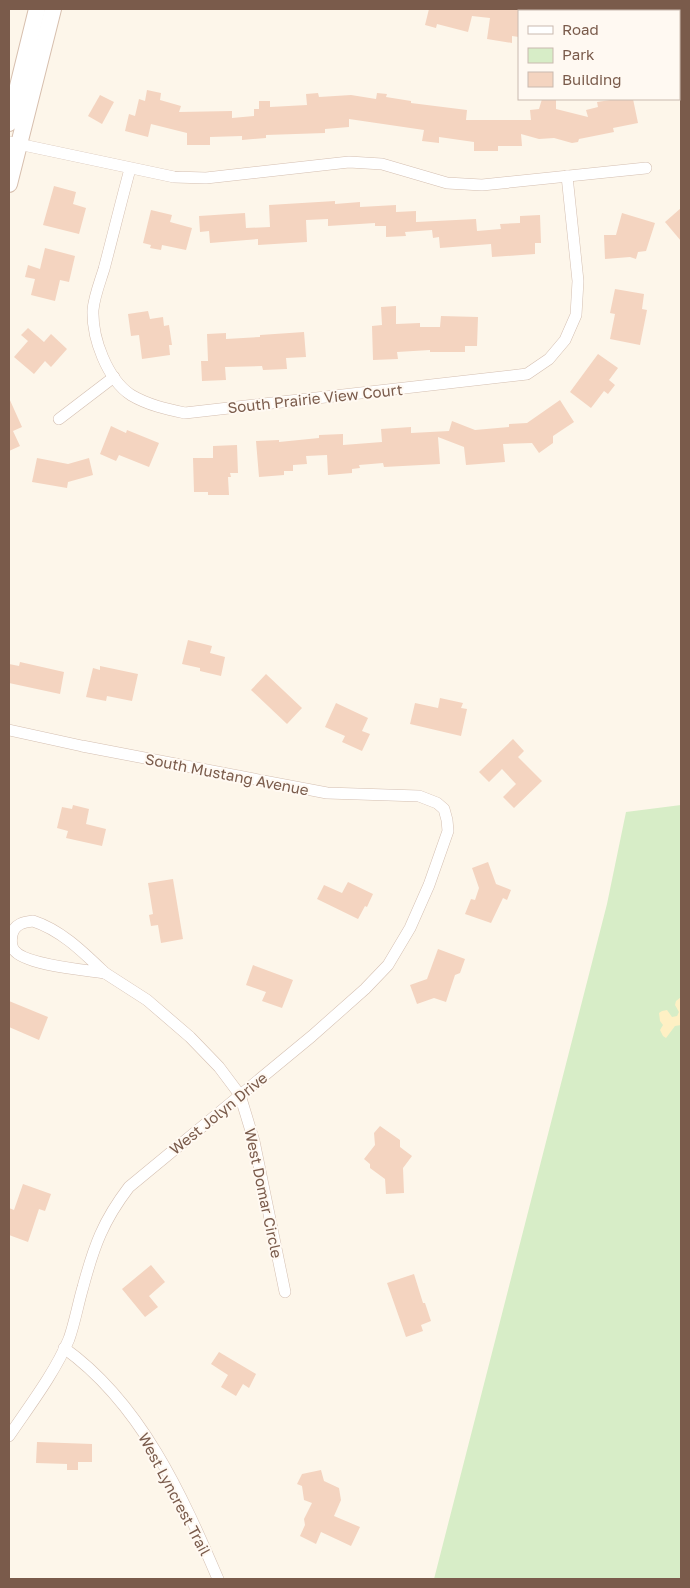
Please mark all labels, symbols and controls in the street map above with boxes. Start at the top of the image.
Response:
legend [518,10,680,100]
text: Road [562,20,599,38]
text: Park [562,45,595,63]
text: Building [562,70,622,88]
street label: South Prairie View Court [227,380,403,416]
street label: South Mustang Avenue [144,749,311,799]
street label: West Jolyn Drive [165,1068,271,1158]
street label: West Domar Circle [241,1126,287,1260]
street label: West Lyncrest Trail [135,1430,215,1559]

